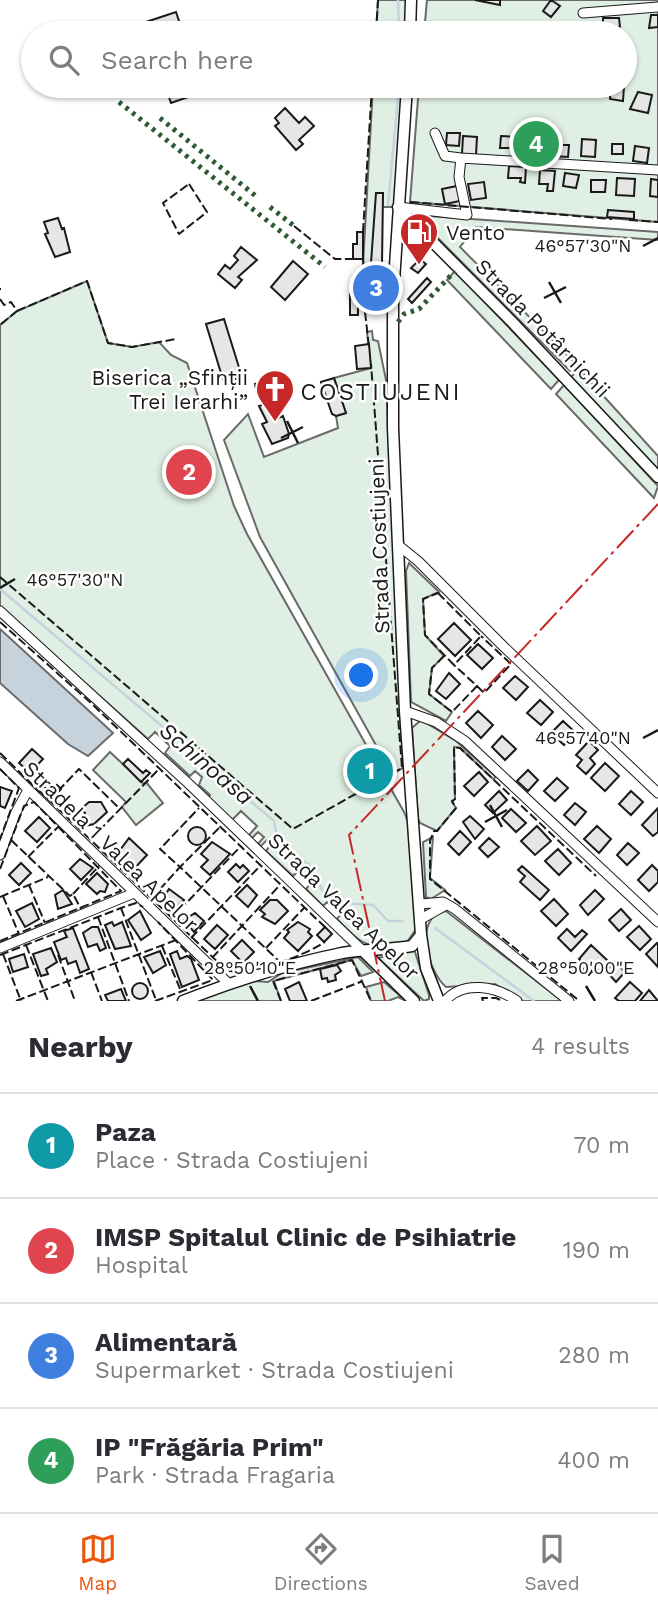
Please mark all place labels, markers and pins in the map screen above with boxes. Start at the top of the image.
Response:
pin: 4 [513,118,559,170]
fuel station icon: Vento [398,211,440,266]
place label: Vento [446,220,505,245]
pin: 3 [353,262,399,314]
place label: Biserica „Sfinții Trei Ierarhi” [92,365,248,414]
church icon: Biserica „Sfinții Trei Ierarhi” [254,368,296,423]
pin: 2 [166,446,212,498]
pin: 1 [347,745,393,797]

